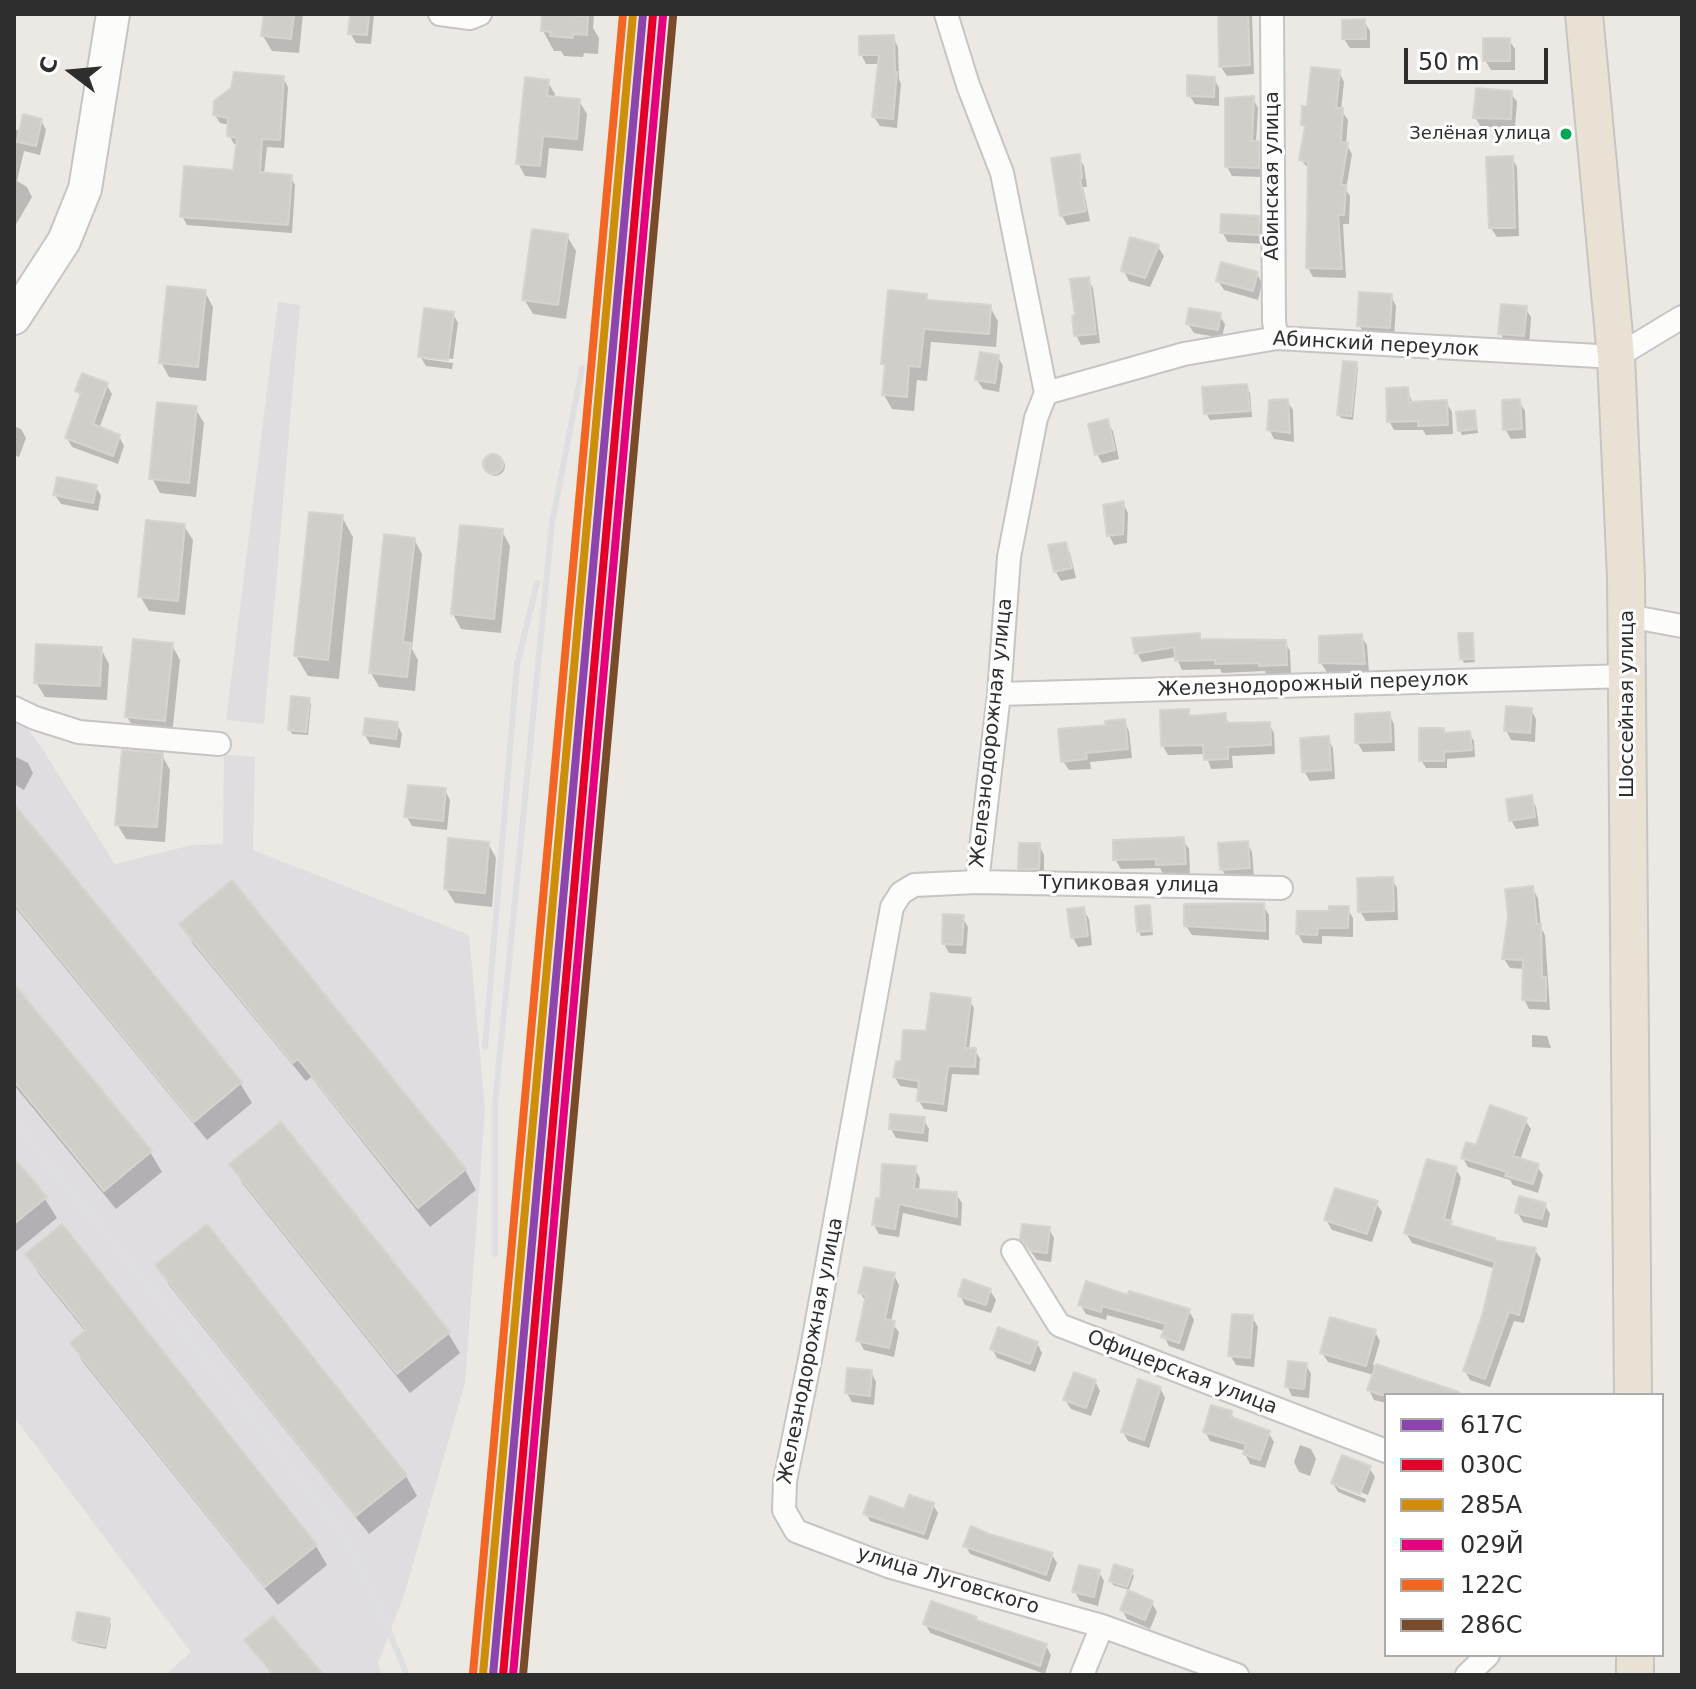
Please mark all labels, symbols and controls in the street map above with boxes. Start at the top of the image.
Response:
north arrow [32,32,112,112]
scale bar [1408,32,1552,82]
text: 50 m [1418,48,1480,76]
text: С [34,54,63,76]
street label: Абинская улица [1261,91,1285,261]
place label: Зелёная улица [1409,123,1551,145]
marker: Зелёная улица [1558,126,1574,142]
street label: Абинский переулок [1272,328,1480,362]
street label: Железнодорожная улица [966,597,1018,869]
street label: Шоссейная улица [1616,610,1640,798]
street label: Железнодорожный переулок [1157,668,1469,702]
street label: Тупиковая улица [1039,871,1219,899]
street label: Железнодорожная улица [773,1216,849,1486]
street label: Офицерская улица [1084,1326,1280,1420]
legend [1384,1393,1664,1657]
text: 617C [1460,1411,1523,1439]
text: 030C [1460,1451,1523,1479]
text: 285А [1460,1491,1522,1519]
text: 029Й [1460,1531,1524,1559]
street label: улица Луговского [854,1542,1042,1620]
text: 122С [1460,1571,1523,1599]
text: 286С [1460,1611,1523,1639]

